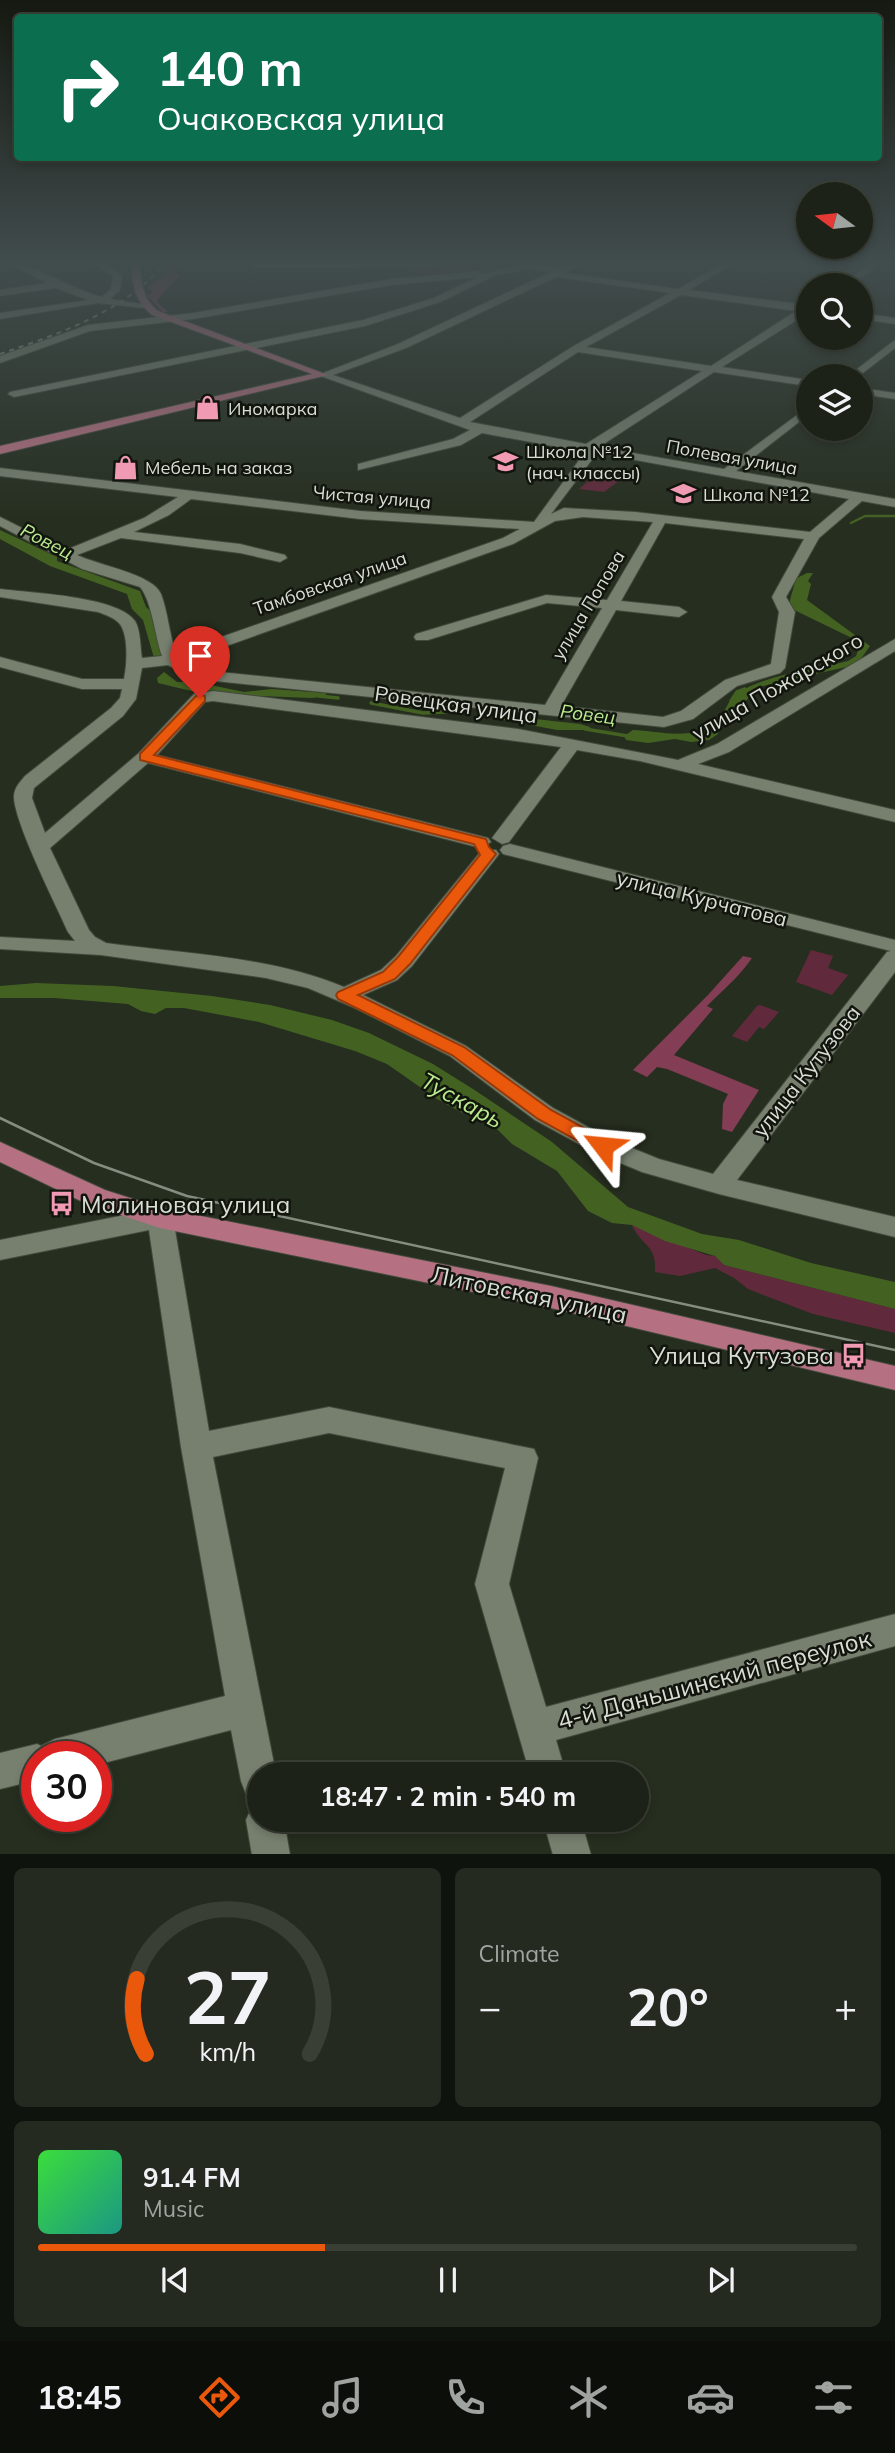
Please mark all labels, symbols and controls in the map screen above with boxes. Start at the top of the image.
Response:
text: 140 m [157,37,303,98]
icon: right [42,42,133,133]
text: Очаковская улица [157,98,445,138]
north arrow [796,182,873,259]
map controls [796,182,873,441]
button: search [796,273,873,350]
button: layers [796,364,873,441]
shop icon: Иномарка [194,394,222,422]
place label: Иномарка [228,397,317,420]
street label: Полевая улица [665,434,799,480]
place label: Школа №12 (нач. классы) [526,440,641,484]
school or university icon: Школа №12 (нач. классы) [492,447,520,475]
shop icon: Мебель на заказ [111,453,139,481]
place label: Мебель на заказ [145,456,292,479]
street label: Чистая улица [312,480,432,514]
school or university icon: Школа №12 [669,480,697,508]
place label: Школа №12 [703,483,810,506]
water label: Ровец [17,518,77,564]
street label: Тамбовская улица [250,546,410,620]
street label: улица Попова [546,546,630,664]
pin [170,626,230,698]
street label: улица Пожарского [687,626,867,746]
icon: arrive [181,637,219,675]
street label: Ровецкая улица [373,680,539,728]
water label: Ровец [559,699,617,729]
street label: улица Курчатова [614,864,790,932]
street label: улица Кутузова [747,1000,865,1142]
water label: Тускарь [416,1066,508,1134]
position arrow [566,1109,640,1183]
place label: Малиновая улица [81,1189,290,1219]
bus stop icon: Малиновая улица [47,1190,75,1218]
street label: Литовская улица [428,1259,630,1329]
place label: Улица Кутузова [649,1340,834,1370]
bus stop icon: Улица Кутузова [840,1341,868,1369]
street label: 4-й Даньшинский переулок [554,1623,874,1735]
speed limit sign: 30 [21,1741,112,1832]
text: 18:47 · 2 min · 540 m [320,1780,576,1813]
text: Climate [479,1939,560,1968]
text: 27 [184,1951,271,2042]
text: 20° [627,1974,709,2039]
text: − [479,1983,501,2031]
text: + [834,1983,857,2031]
text: km/h [199,2035,256,2066]
text: 91.4 FM [143,2161,241,2194]
text: Music [143,2194,204,2223]
icon: previous [156,2261,194,2299]
icon: pause [429,2261,467,2299]
icon: next [702,2261,740,2299]
icon: directions [195,2373,244,2422]
icon: music [318,2373,367,2422]
icon: phone [441,2373,490,2422]
icon: climate [564,2373,613,2422]
icon: car [686,2373,735,2422]
icon: filters [809,2373,858,2422]
text: 18:45 [37,2377,122,2417]

